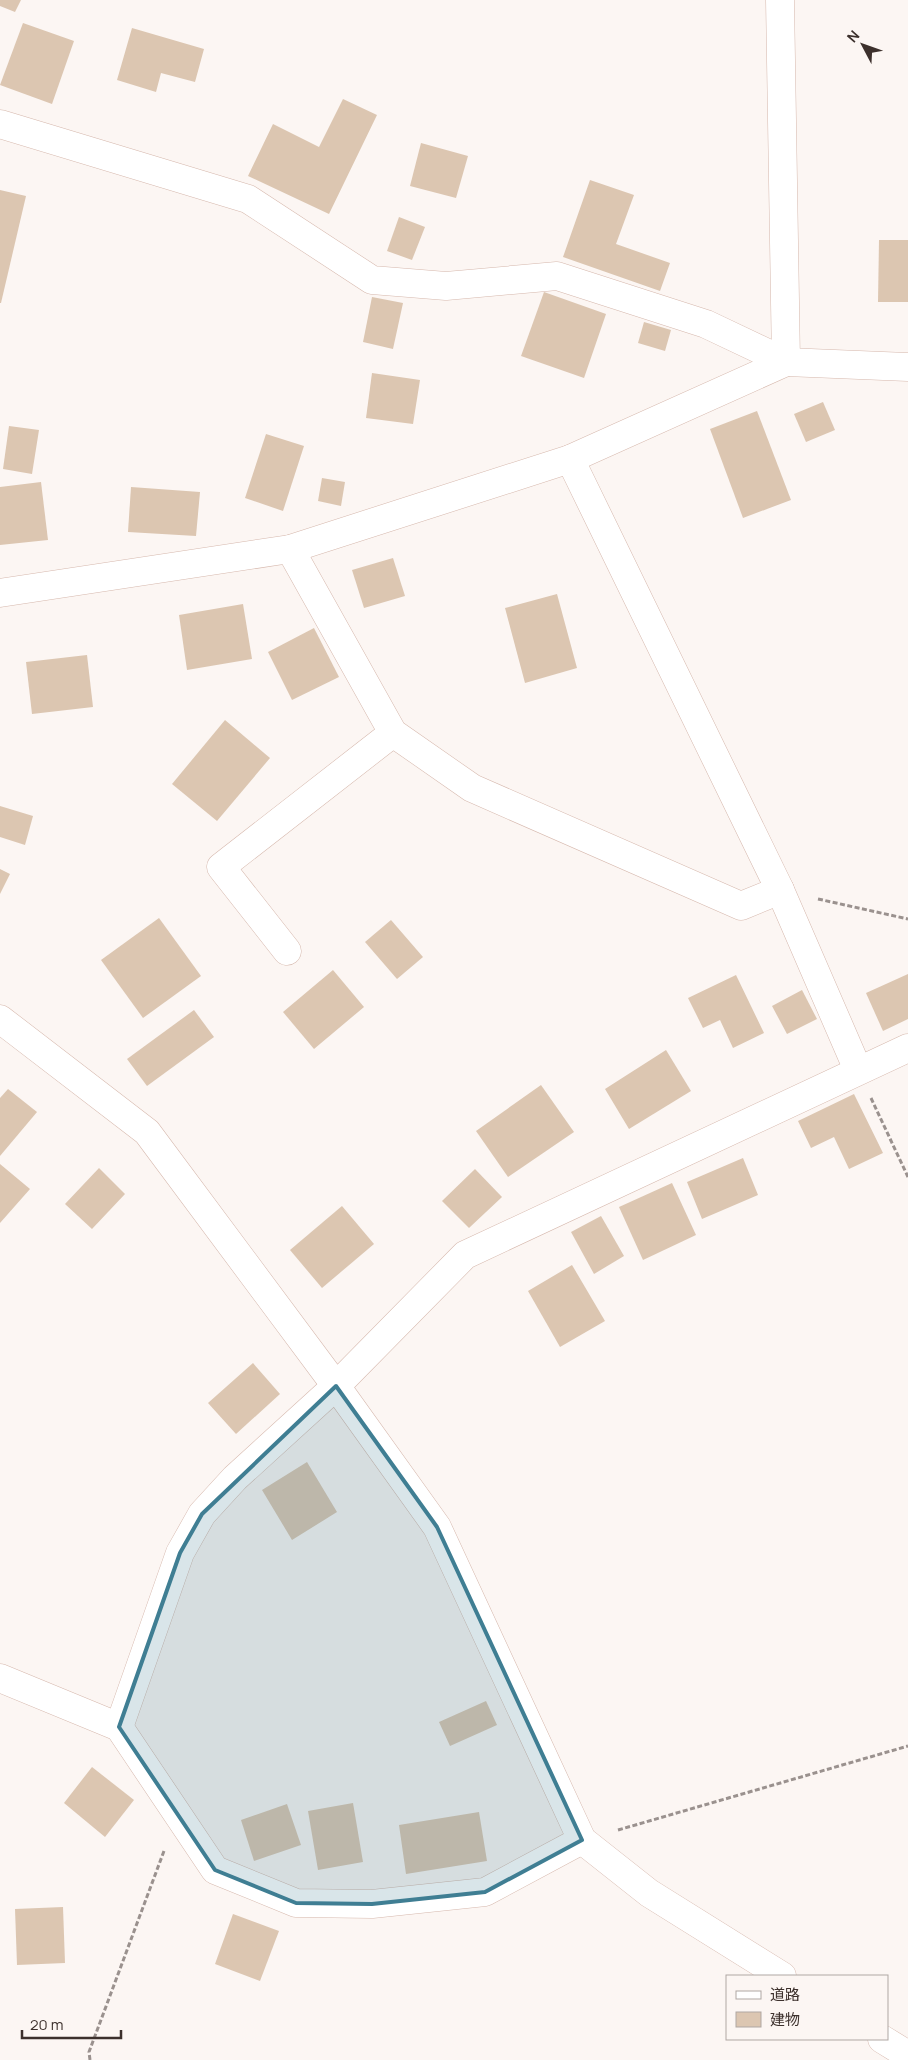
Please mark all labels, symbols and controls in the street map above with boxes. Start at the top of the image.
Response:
north arrow [838,20,888,70]
text: N [842,26,863,46]
legend [726,1975,888,2040]
text: 道路 [770,1984,800,2005]
scale bar [22,2008,121,2040]
text: 建物 [770,2009,800,2030]
text: 20 m [30,2014,63,2035]

